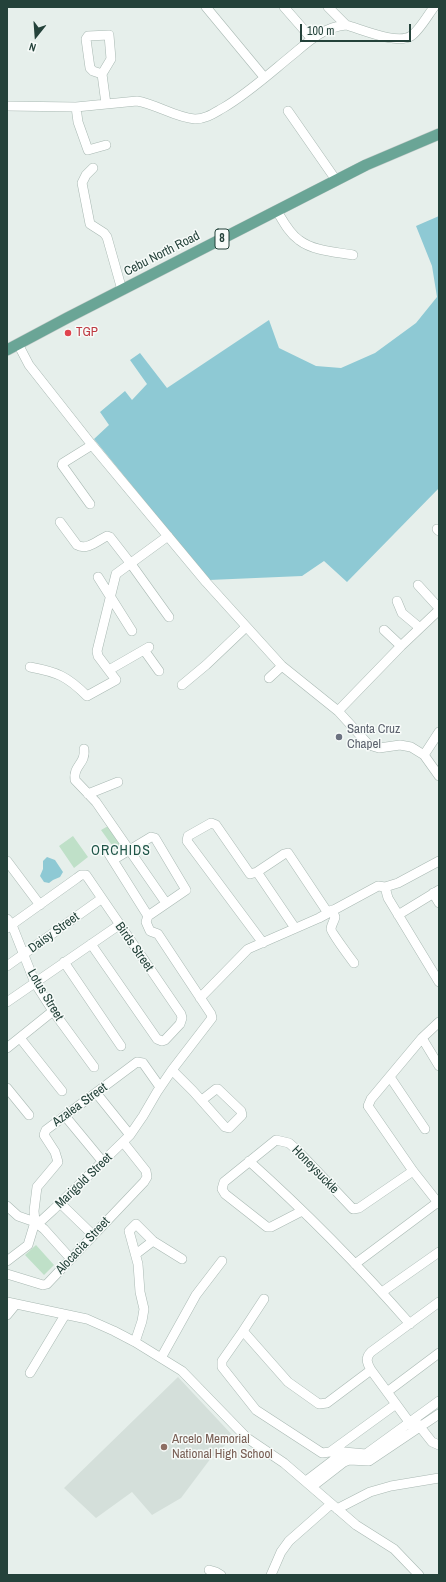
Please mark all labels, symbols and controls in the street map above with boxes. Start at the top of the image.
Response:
north arrow [16,16,56,56]
scale bar [302,16,413,42]
text: 100 m [307,23,334,39]
text: N [27,40,38,55]
street label: Cebu North Road [122,228,202,280]
road number: 8 [215,229,229,249]
place label: TGP [76,325,98,341]
marker: TGP [63,328,73,338]
place label: Santa Cruz Chapel [347,722,400,753]
marker: Santa Cruz Chapel [334,732,344,742]
district label: ORCHIDS [91,843,151,859]
street label: Daisy Street [26,909,82,957]
street label: Birds Street [111,919,157,975]
street label: Lotus Street [24,966,66,1024]
street label: Azalea Street [50,1080,110,1130]
street label: Honeysuckle [288,1143,342,1197]
street label: Marigold Street [52,1150,116,1212]
street label: Alocacia Street [53,1214,113,1278]
place label: Arcelo Memorial National High School [172,1432,273,1463]
marker: Arcelo Memorial National High School [159,1442,169,1452]

